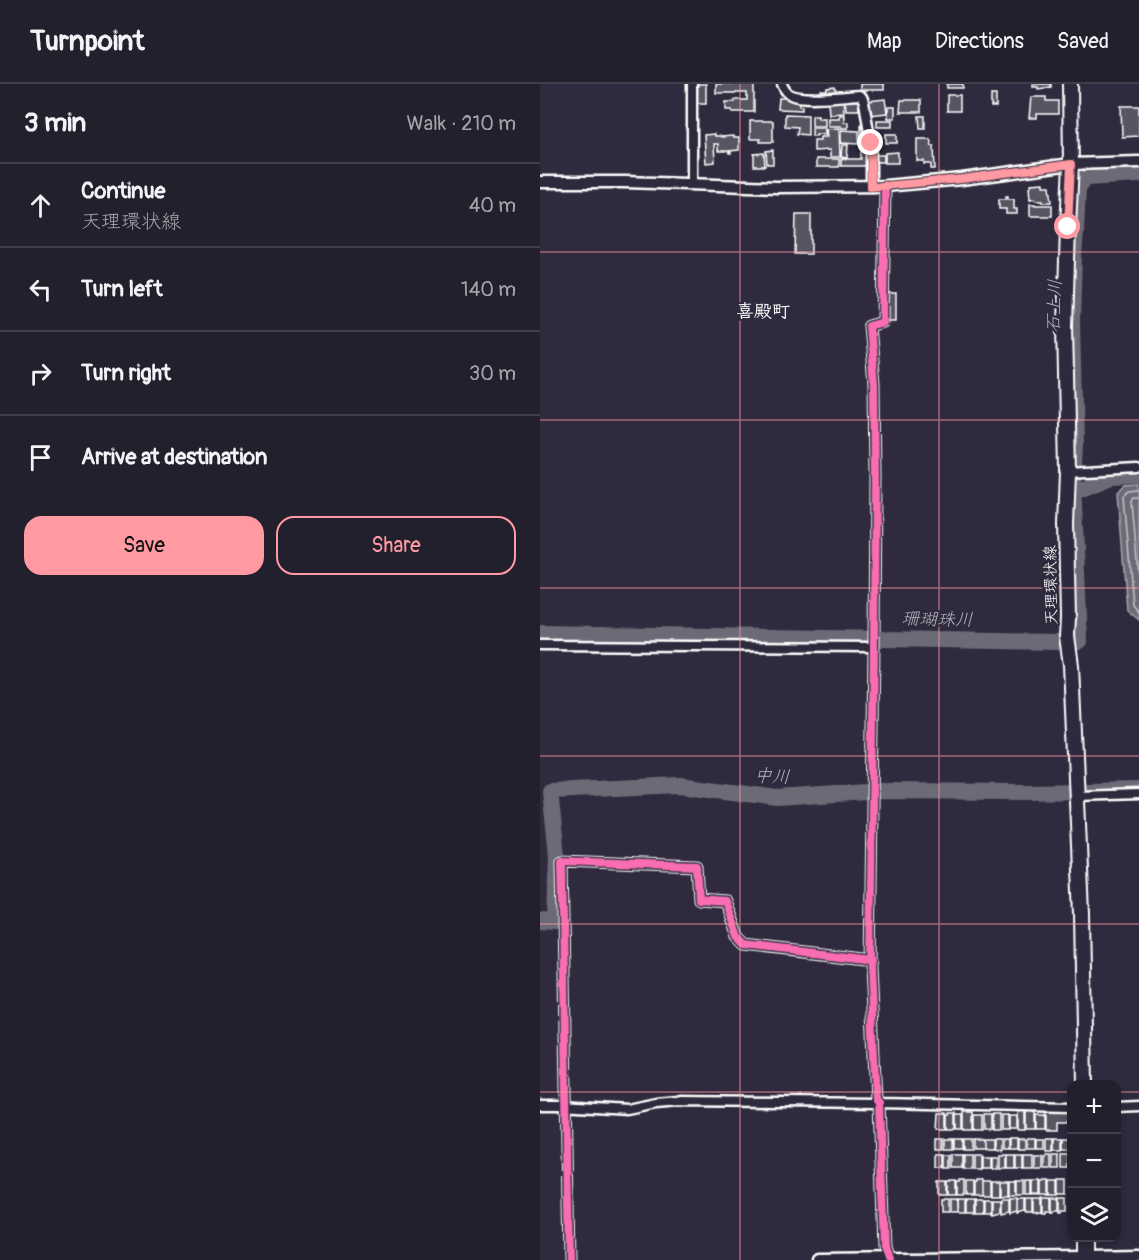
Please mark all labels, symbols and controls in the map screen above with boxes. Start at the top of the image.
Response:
text: Turnpoint [30,24,144,59]
text: Map [867,28,902,55]
text: Directions [935,28,1024,55]
text: Saved [1057,28,1109,55]
text: 3 min [24,107,86,139]
text: Walk · 210 m [407,111,516,136]
route end [857,129,883,155]
text: Continue [81,177,165,205]
icon: ahead [24,189,57,222]
text: 40 m [469,193,516,218]
text: 天理環状線 [81,209,181,234]
route start [1054,213,1080,239]
icon: left [24,273,57,306]
text: Turn left [81,275,163,303]
text: 140 m [461,277,516,302]
water label: 石上川 [1042,279,1067,333]
district label: 喜殿町 [736,300,790,323]
icon: right [24,357,57,390]
text: Turn right [81,359,171,387]
text: 30 m [469,361,516,386]
icon: arrive [24,441,57,474]
text: Arrive at destination [81,443,267,471]
button: Save [24,516,264,575]
button: Share [276,516,516,575]
street label: 天理環状線 [1040,545,1062,625]
water label: 珊瑚珠川 [901,607,973,632]
water label: 中川 [753,764,791,789]
map controls [1067,1080,1121,1242]
button: + [1067,1080,1121,1134]
button: − [1067,1134,1121,1188]
button: layers [1067,1188,1121,1242]

